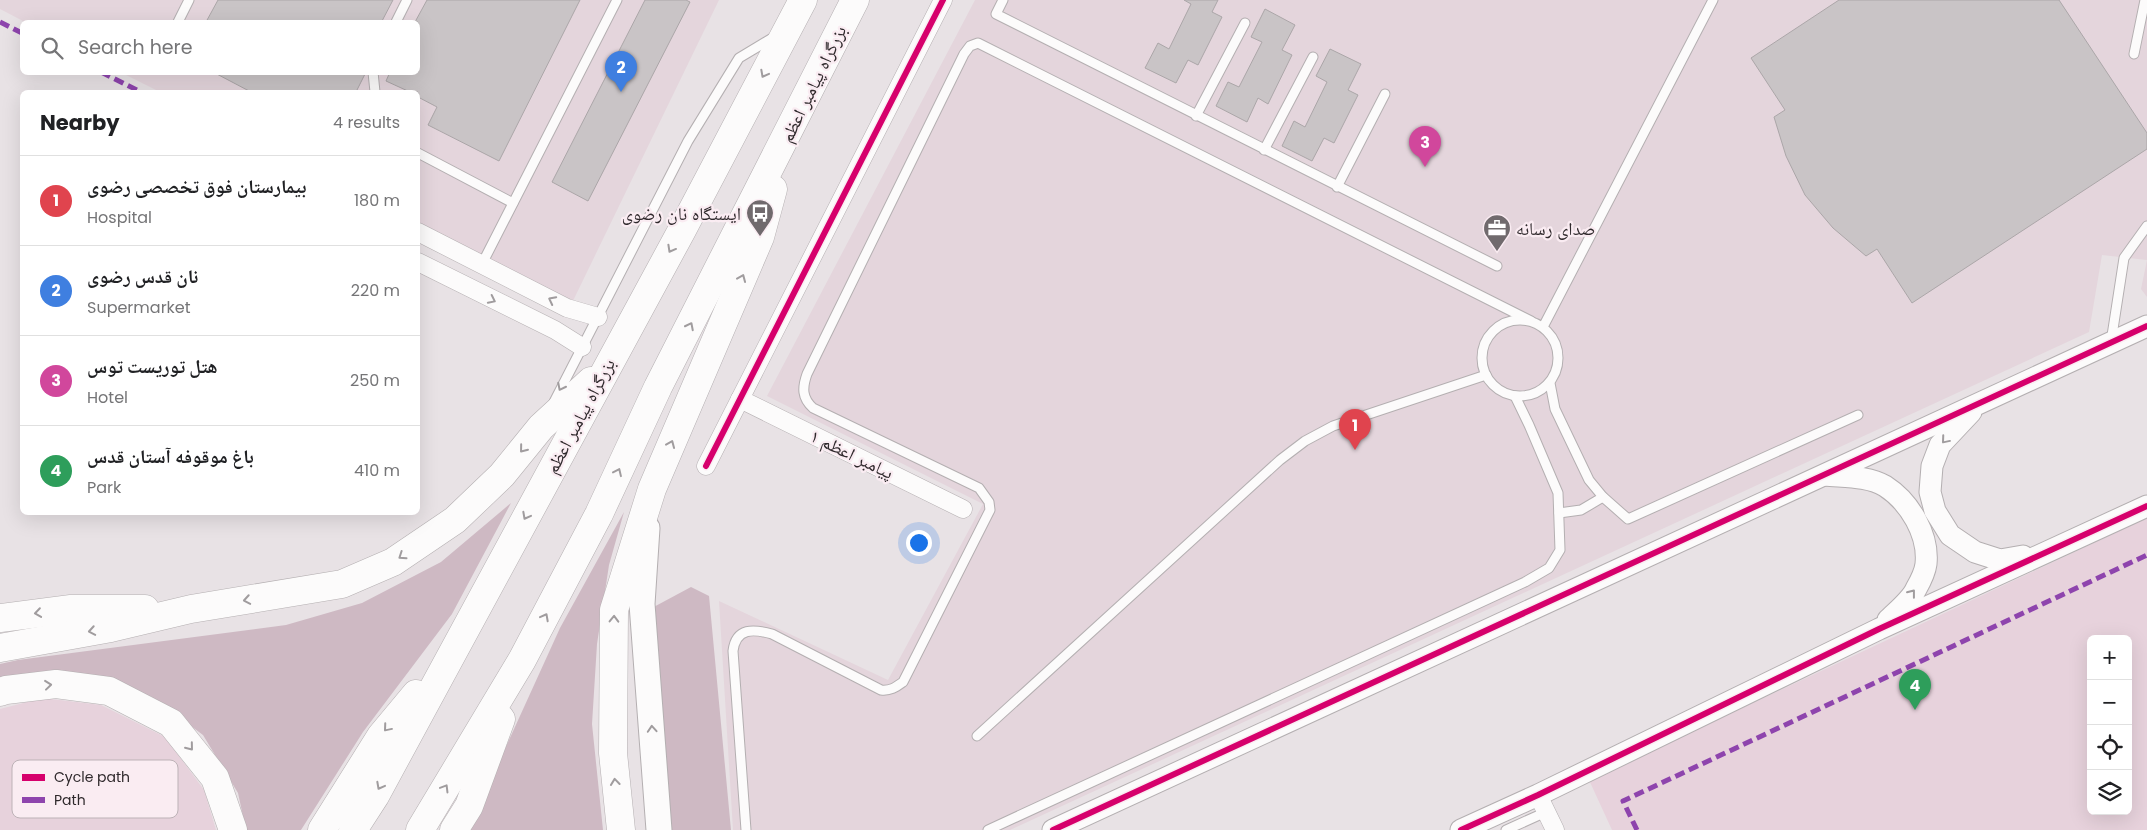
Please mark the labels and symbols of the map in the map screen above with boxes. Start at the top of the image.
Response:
street label: بزرگراه پیامبر اعظم [774,21,852,147]
pin: 2 [605,51,637,92]
one-way arrow [760,69,770,78]
pin: 3 [1409,126,1441,167]
bus stop icon: ایستگاه نان رضوی [745,198,775,237]
place label: ایستگاه نان رضوی [622,201,741,226]
office icon: صدای رسانه [1482,213,1512,252]
place label: صدای رسانه [1516,216,1595,241]
one-way arrow [668,243,678,252]
one-way arrow [736,274,747,283]
one-way arrow [487,293,496,304]
one-way arrow [548,296,557,306]
one-way arrow [684,322,694,331]
street label: بزرگراه پیامبر اعظم [539,354,621,478]
one-way arrow [557,382,567,391]
pin: 1 [1339,409,1371,450]
street label: پیامبر اعظم ۱ [806,423,898,485]
one-way arrow [1942,435,1951,444]
one-way arrow [665,440,676,449]
one-way arrow [521,443,529,452]
one-way arrow [612,468,622,477]
one-way arrow [522,511,532,520]
your location [906,530,932,556]
one-way arrow [398,550,408,559]
one-way arrow [1906,590,1915,599]
one-way arrow [243,594,252,604]
one-way arrow [33,607,41,618]
one-way arrow [539,613,549,622]
one-way arrow [609,615,619,622]
one-way arrow [88,626,97,636]
pin: 4 [1899,669,1931,710]
one-way arrow [44,680,52,691]
one-way arrow [384,723,393,732]
one-way arrow [647,725,658,733]
one-way arrow [185,742,194,751]
legend [12,760,178,818]
text: Cycle path [54,767,130,787]
one-way arrow [610,777,621,785]
one-way arrow [376,781,386,790]
one-way arrow [438,784,448,793]
text: Path [54,790,86,810]

